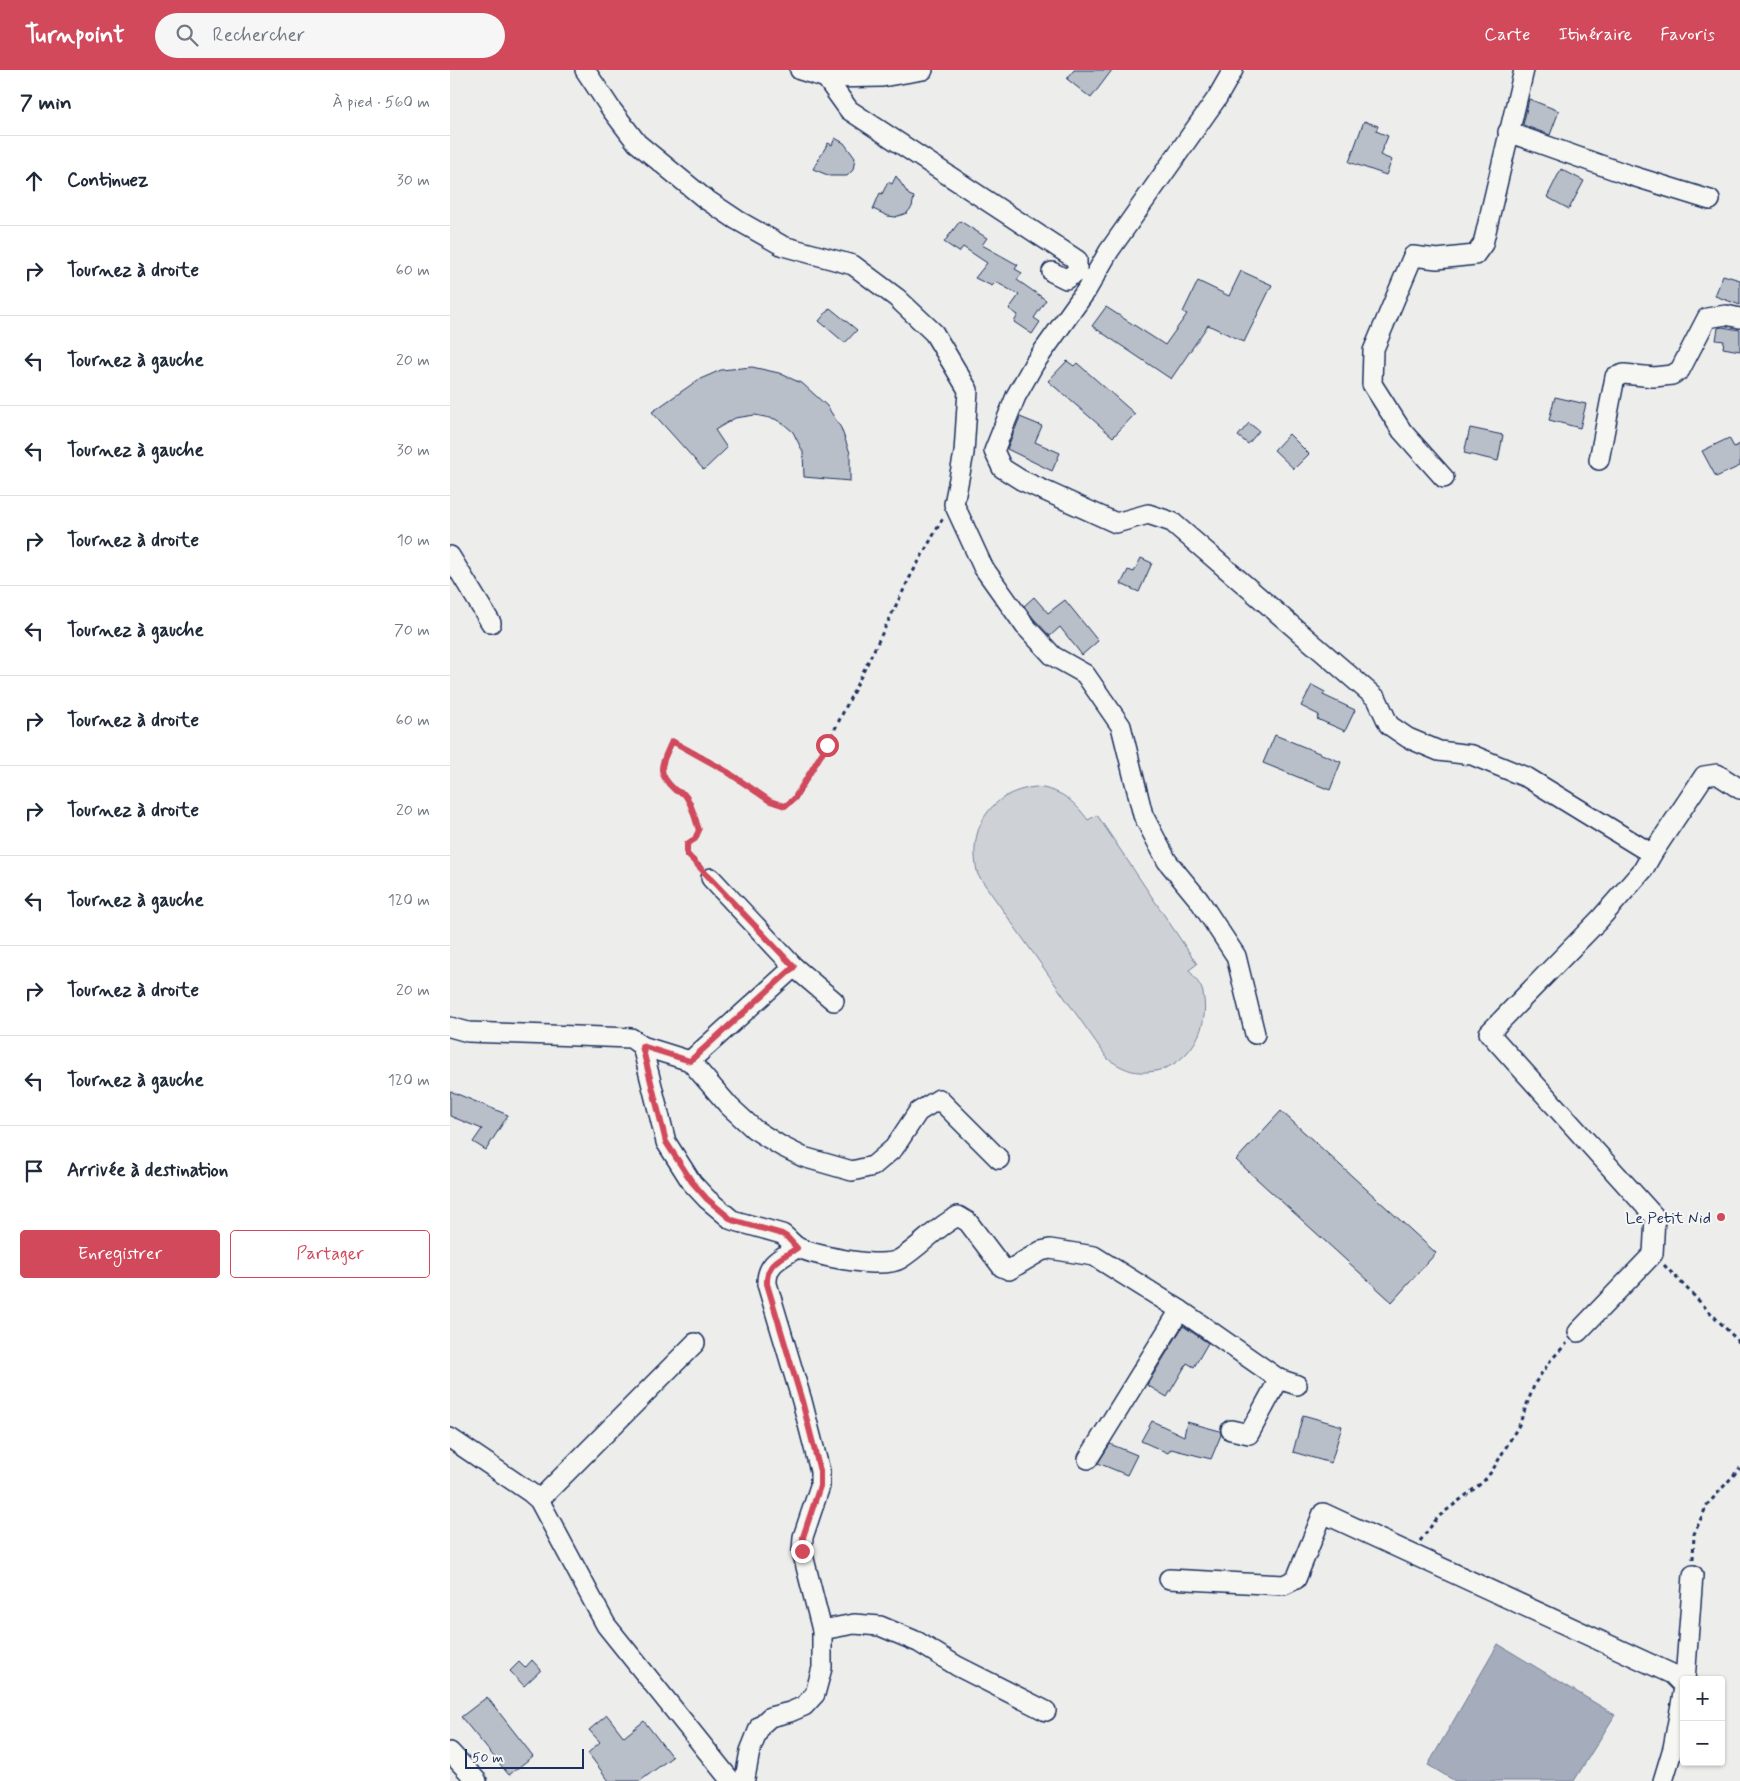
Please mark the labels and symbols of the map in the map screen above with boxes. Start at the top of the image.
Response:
route start [816,734,839,757]
place label: Le Petit Nid [1626,1208,1711,1229]
marker: Le Petit Nid [1715,1211,1727,1223]
route end [791,1540,814,1563]
scale bar [465,1746,584,1769]

